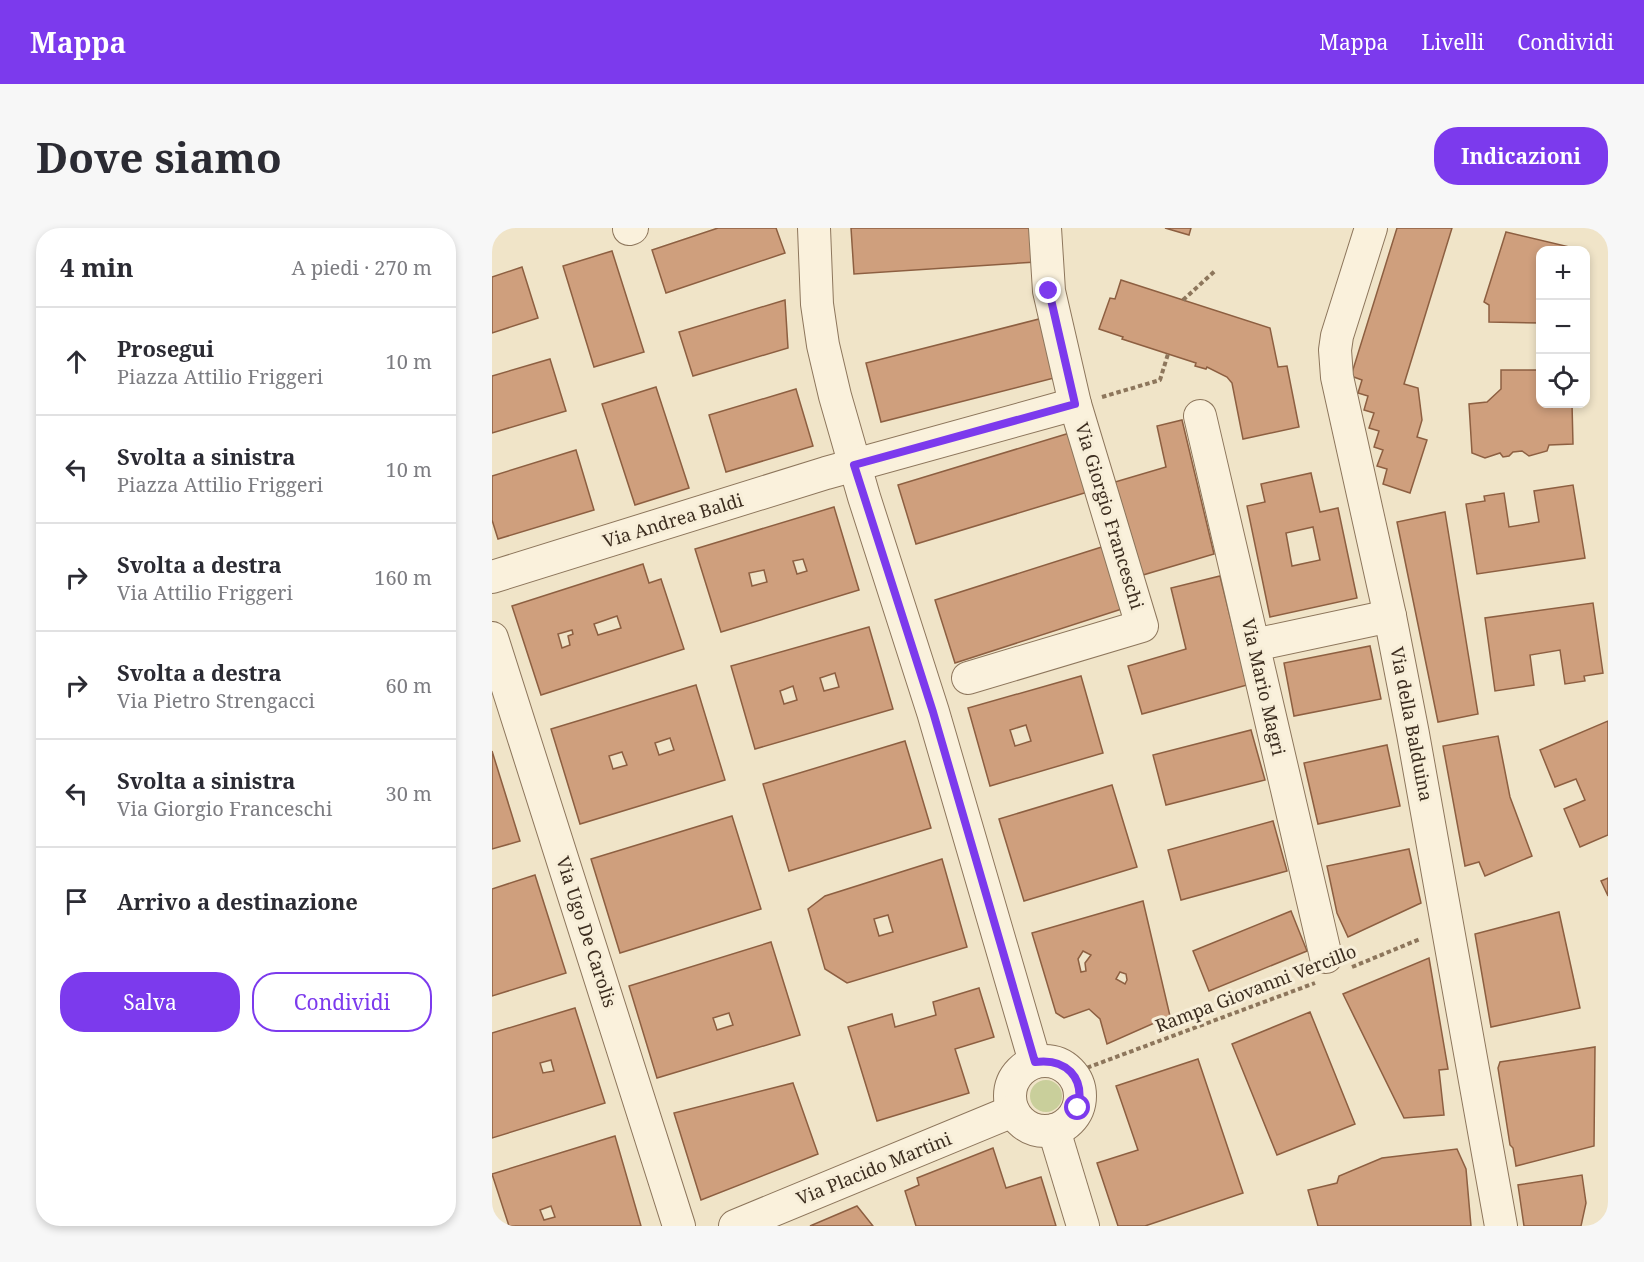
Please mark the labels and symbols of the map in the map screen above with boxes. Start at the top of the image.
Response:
route end [1035,277,1061,303]
street label: Via Giorgio Franceschi [1070,420,1150,612]
street label: Via Andrea Baldi [600,487,746,553]
street label: Via Mario Magri [1237,616,1291,758]
street label: Via della Balduina [1385,645,1439,803]
street label: Via Ugo De Carolis [551,853,623,1010]
street label: Rampa Giovanni Vercillo [1152,939,1360,1038]
route start [1064,1094,1090,1120]
street label: Via Placido Martini [793,1126,955,1210]

